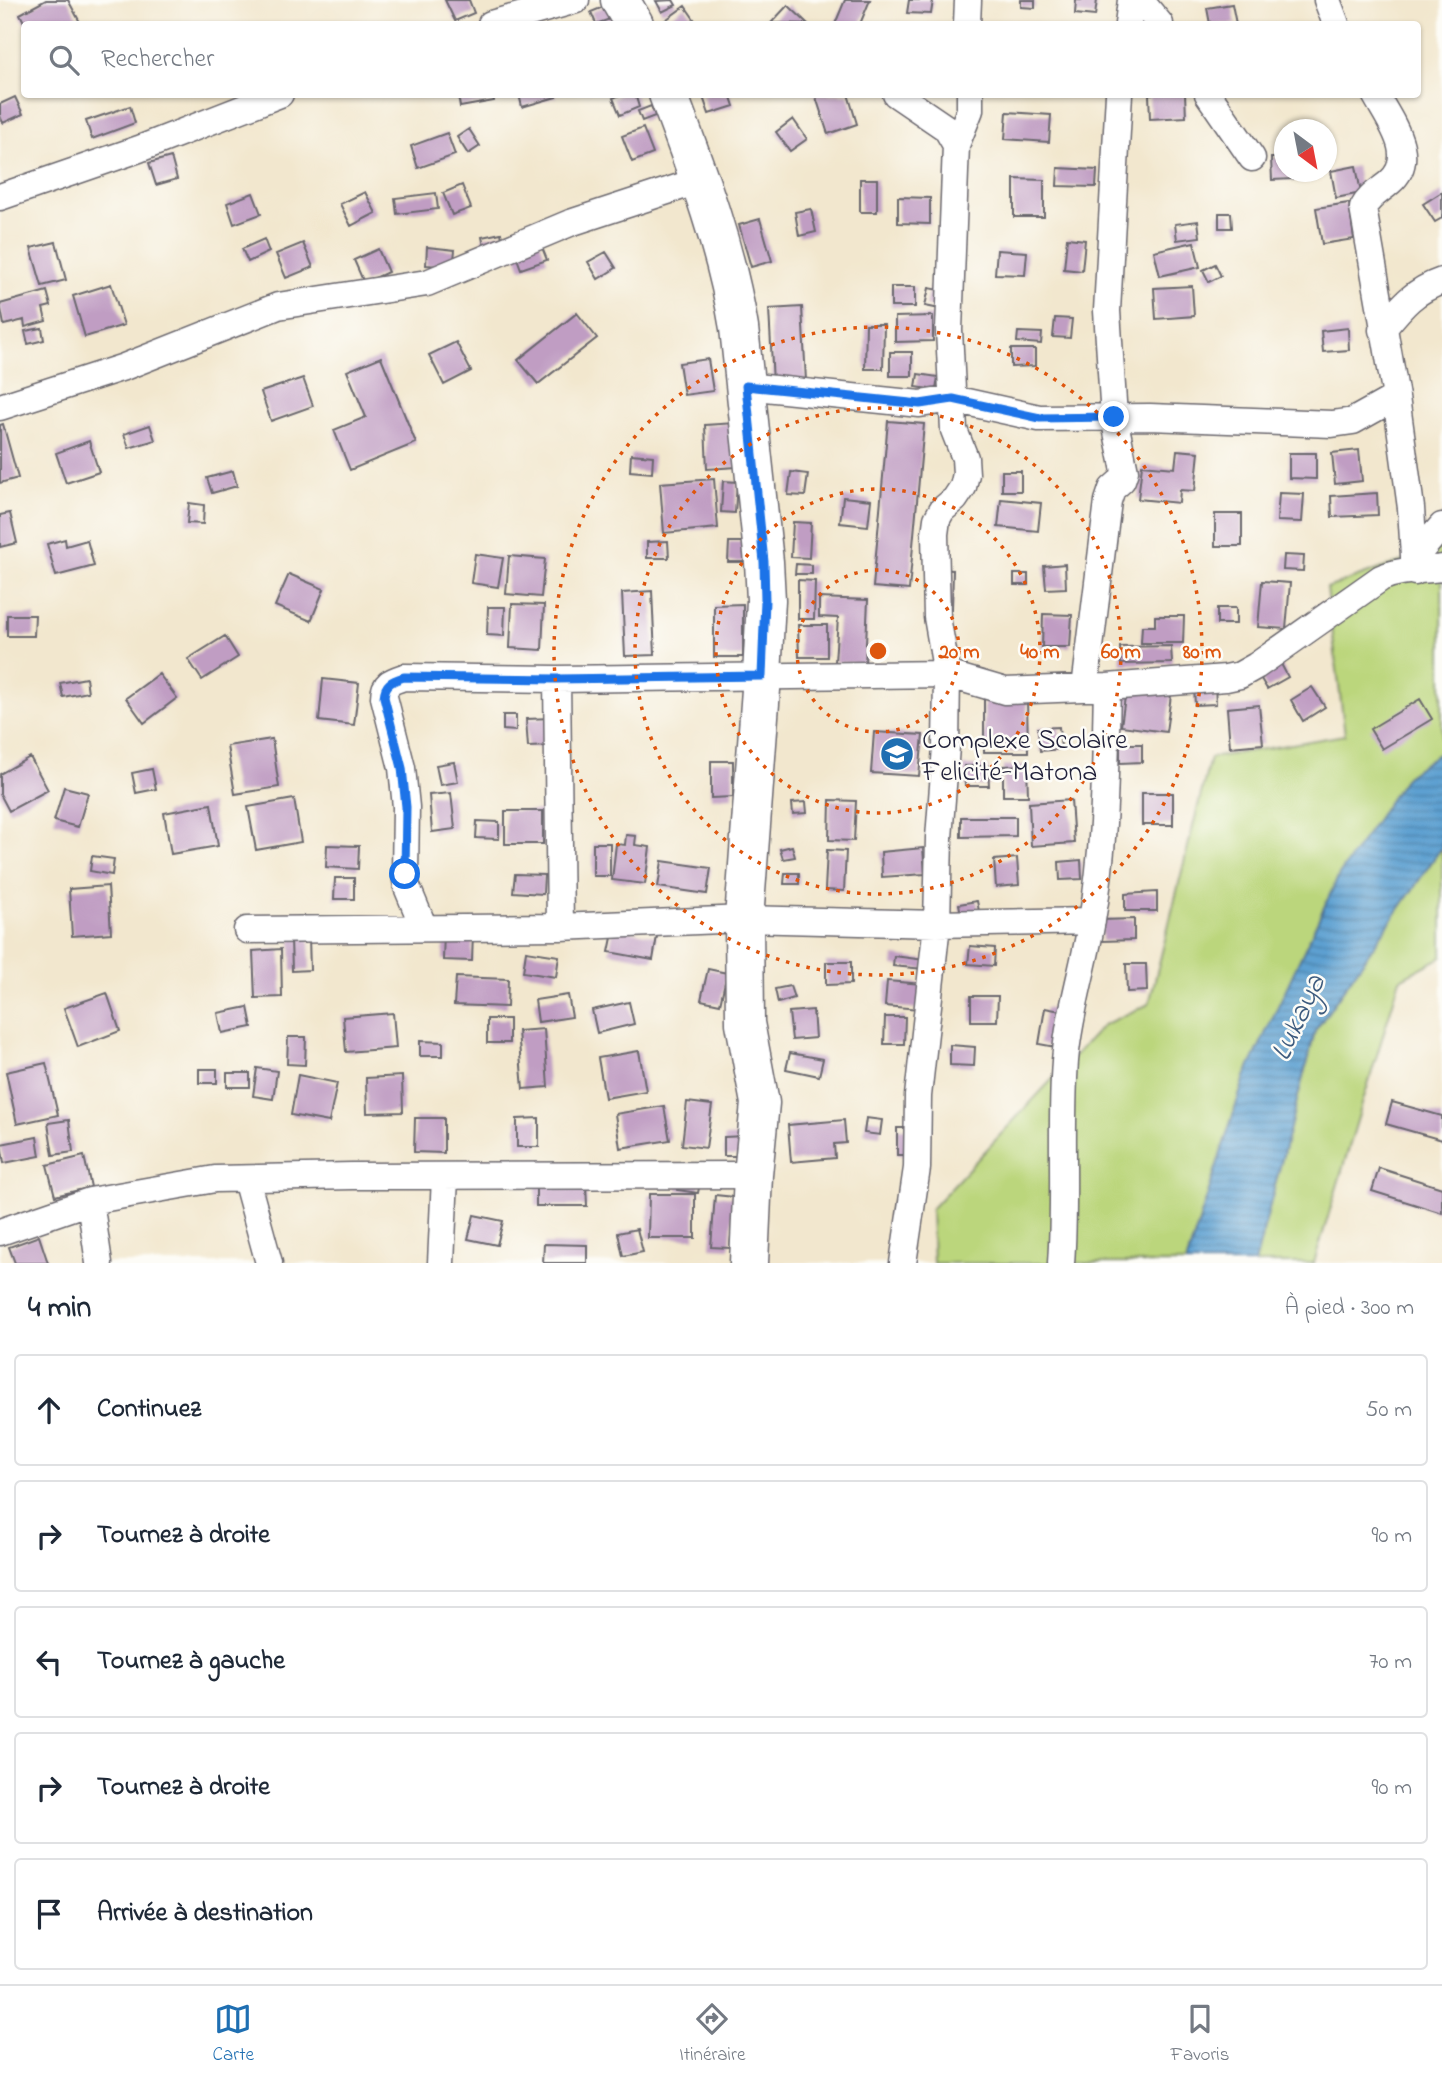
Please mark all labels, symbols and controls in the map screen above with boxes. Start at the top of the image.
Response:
search box [21,21,1421,98]
icon: search [45,41,83,79]
text: Rechercher [101,41,214,79]
north arrow [1274,119,1337,182]
route end [1098,401,1129,432]
text: 20 m [937,638,980,668]
text: 40 m [1020,638,1060,668]
text: 60 m [1101,638,1141,668]
text: 80 m [1182,638,1221,668]
centre of rings [866,639,890,663]
place label: Complexe Scolaire Felicité-Matona [921,721,1128,794]
school or university icon: Complexe Scolaire Felicité-Matona [878,735,916,773]
route start [389,858,420,889]
water label: Lukaya [1261,967,1339,1069]
text: 4 min [28,1287,91,1331]
text: À pied · 300 m [1285,1292,1414,1325]
icon: ahead [30,1391,68,1429]
text: Continuez [97,1391,201,1429]
text: 50 m [1365,1394,1412,1427]
icon: right [30,1517,68,1555]
text: Tournez à droite [97,1517,270,1555]
text: 90 m [1372,1520,1412,1553]
icon: left [30,1643,68,1681]
text: Tournez à gauche [97,1643,285,1681]
text: 70 m [1369,1646,1412,1679]
icon: right [30,1769,68,1807]
text: Tournez à droite [97,1769,270,1807]
text: 90 m [1372,1772,1412,1805]
icon: arrive [30,1895,68,1933]
text: Arrivée à destination [97,1895,313,1933]
tab: Carte [213,2000,254,2069]
tab: Itinéraire [679,2000,745,2069]
tab: Favoris [1171,2000,1229,2069]

